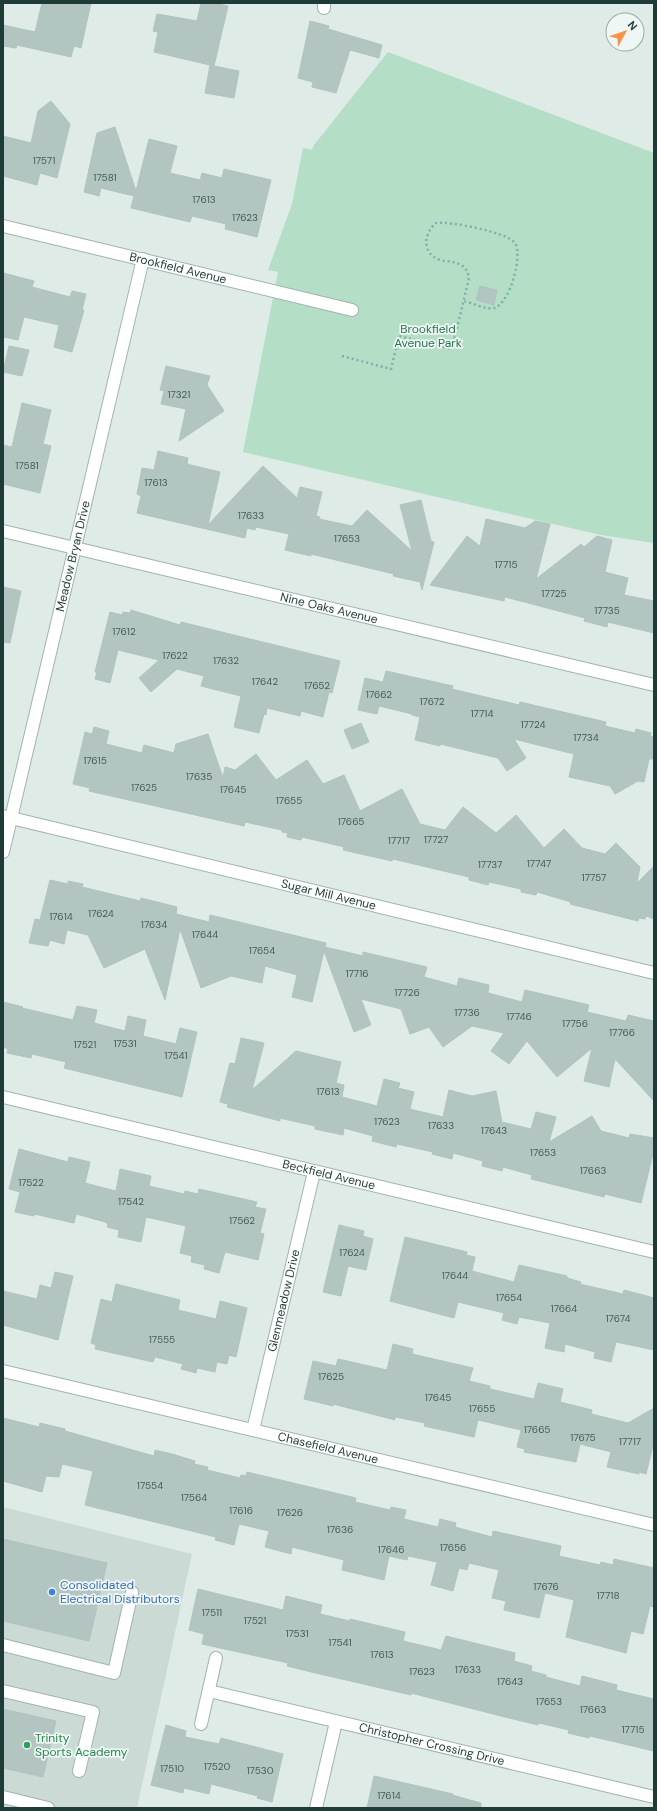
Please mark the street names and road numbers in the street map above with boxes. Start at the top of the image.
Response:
street label: Brookfield Avenue [128,249,228,288]
street label: Meadow Bryan Drive [52,499,94,613]
street label: Nine Oaks Avenue [279,589,380,627]
street label: Sugar Mill Avenue [280,875,378,914]
street label: Beckfield Avenue [281,1156,377,1193]
street label: Glenmeadow Drive [264,1248,303,1353]
street label: Chasefield Avenue [276,1428,380,1468]
street label: Christopher Crossing Drive [357,1719,506,1769]

